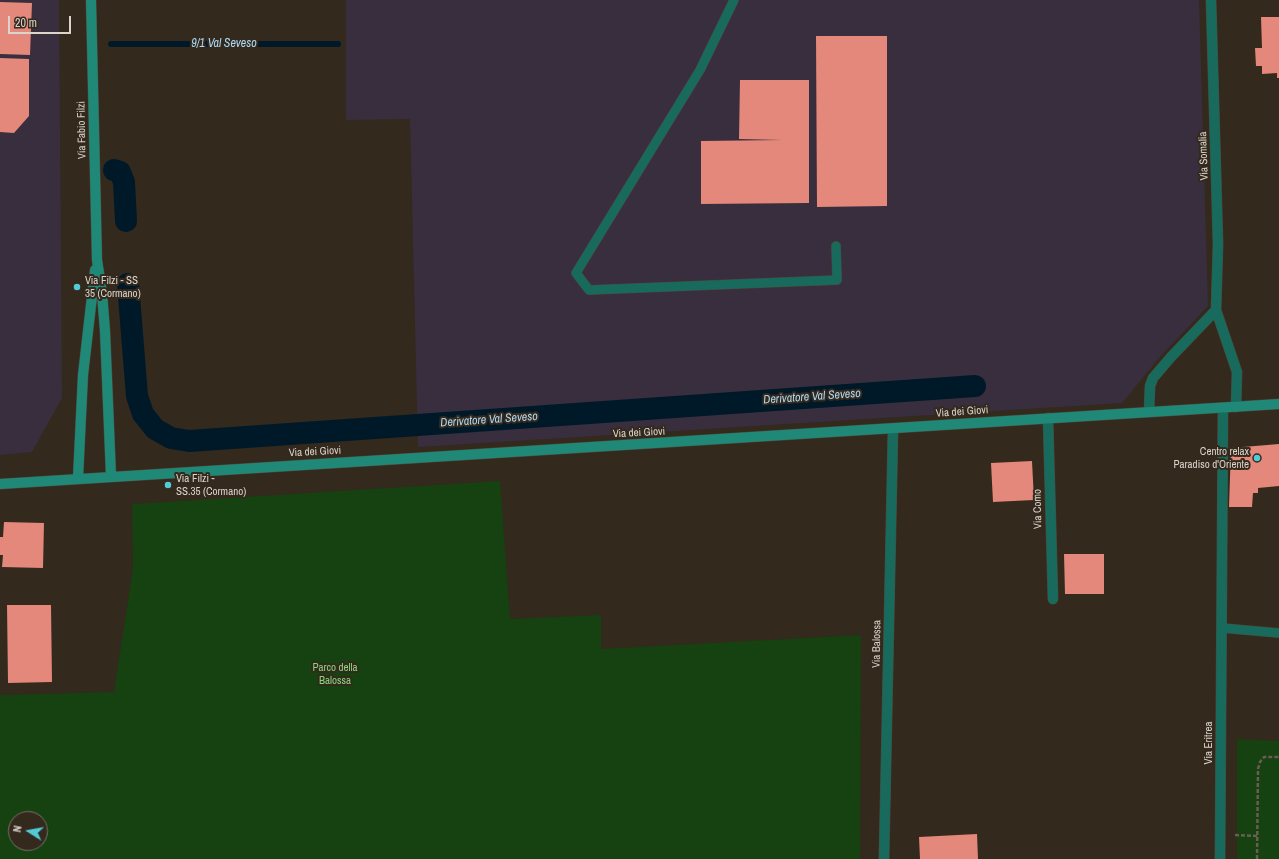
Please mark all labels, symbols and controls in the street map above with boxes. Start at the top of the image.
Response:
scale bar [10,8,73,34]
text: 20 m [15,15,37,31]
water label: 9/1 Val Seveso [191,37,257,51]
street label: Via Fabio Filzi [75,101,89,159]
street label: Via Somalia [1197,131,1211,181]
place label: Via Filzi - SS 35 (Cormano) [85,274,141,300]
marker: Via Filzi - SS 35 (Cormano) [72,282,82,292]
water label: Derivatore Val Seveso [763,386,861,408]
street label: Via dei Giovi [935,404,989,420]
water label: Derivatore Val Seveso [440,409,538,431]
street label: Via dei Giovi [612,425,666,441]
street label: Via dei Giovi [288,444,342,460]
place label: Centro relax Paradiso d'Oriente [1174,445,1249,471]
marker: Centro relax Paradiso d'Oriente [1252,453,1262,463]
place label: Via Filzi - SS.35 (Cormano) [176,472,246,498]
marker: Via Filzi - SS.35 (Cormano) [163,480,173,490]
street label: Via Como [1031,489,1045,529]
street label: Via Balossa [870,620,884,668]
park label: Parco della Balossa [312,661,358,687]
street label: Via Eritrea [1202,722,1216,764]
north arrow [8,811,48,851]
text: N [10,824,25,833]

